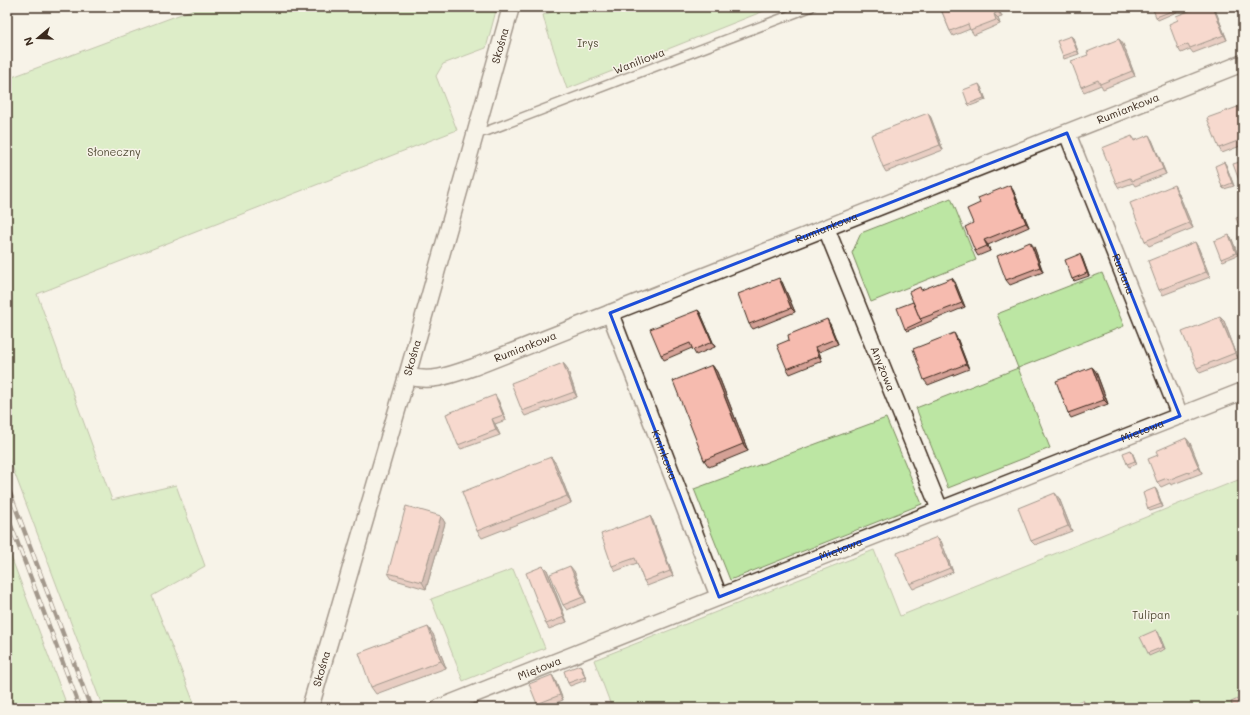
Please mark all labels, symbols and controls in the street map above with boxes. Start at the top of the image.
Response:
north arrow [18,18,58,58]
street label: Skośna [487,26,512,65]
text: N [20,35,37,48]
park label: Irys [577,35,599,50]
street label: Waniliowa [611,44,667,77]
street label: Rumiankowa [1094,89,1161,127]
park label: Słoneczny [87,144,141,159]
street label: Rumiankowa [793,208,860,246]
street label: Ruciana [1109,251,1139,297]
street label: Rumiankowa [492,327,559,365]
street label: Skośna [399,338,424,377]
street label: Anyżowa [868,344,899,394]
street label: Miętowa [1118,415,1166,445]
street label: Kminkowa [648,427,681,482]
street label: Miętowa [816,533,865,564]
park label: Tulipan [1132,607,1170,622]
street label: Skośna [309,649,333,688]
street label: Miętowa [515,652,563,683]

